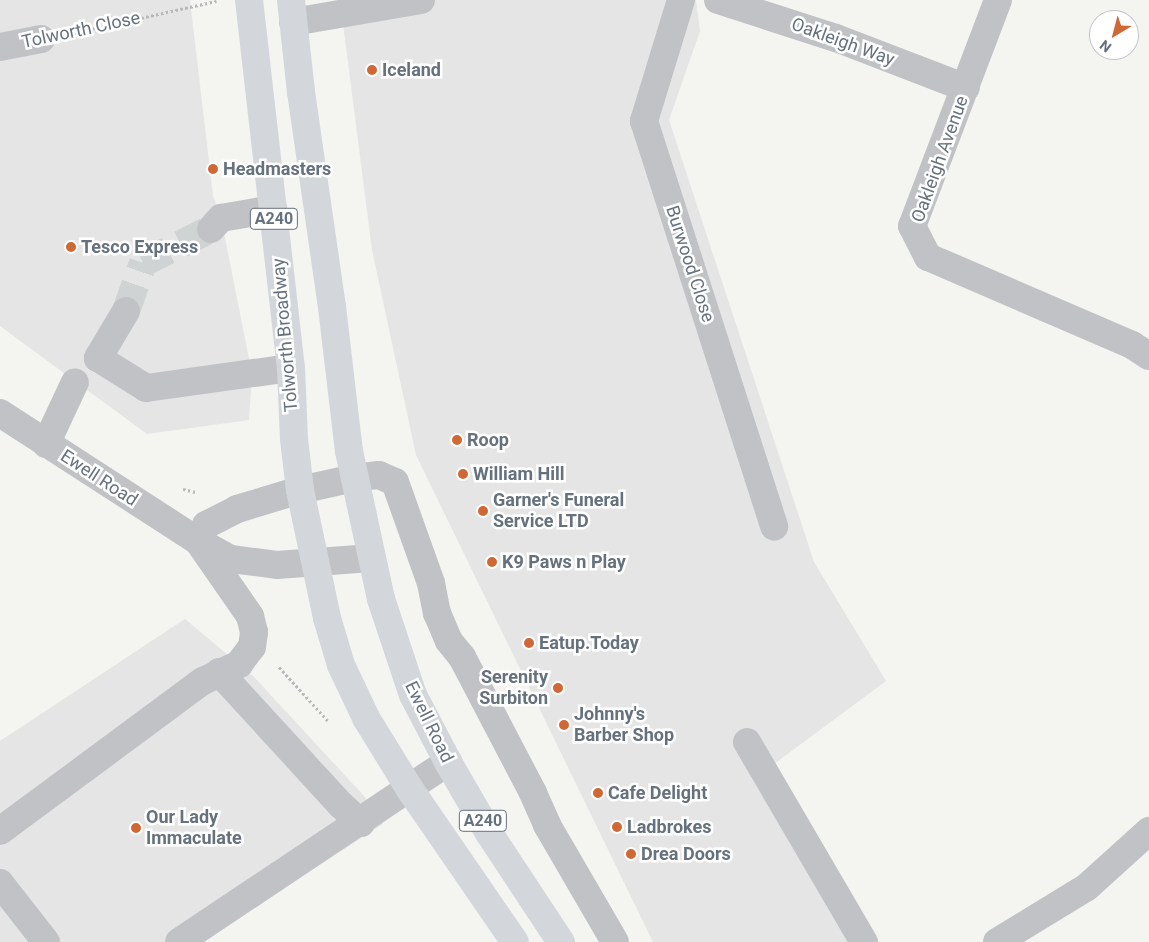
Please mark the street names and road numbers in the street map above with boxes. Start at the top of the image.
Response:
street label: Tolworth Close [20,7,142,53]
street label: Oakleigh Way [789,13,897,71]
street label: Oakleigh Avenue [907,93,973,225]
street label: Burwood Close [661,203,719,325]
road number: A240 [249,205,299,232]
street label: Tolworth Broadway [268,257,302,413]
street label: Ewell Road [56,445,142,511]
street label: Ewell Road [400,678,458,766]
road number: A240 [458,808,508,834]

